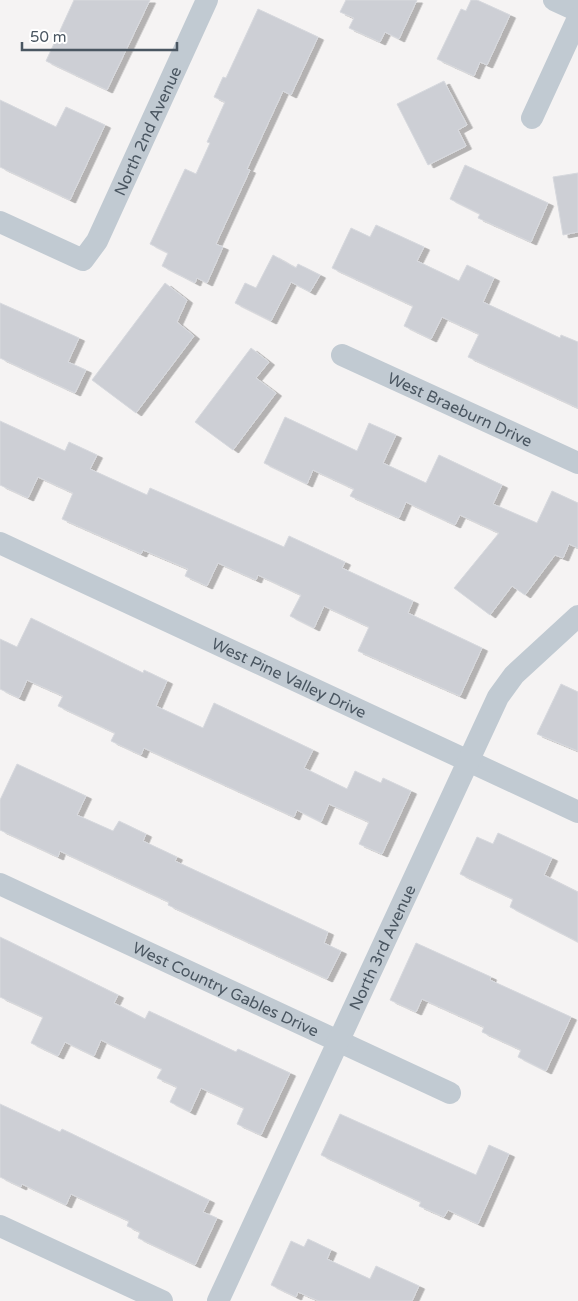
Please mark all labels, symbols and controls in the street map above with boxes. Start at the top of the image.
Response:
scale bar [22,20,178,52]
text: 50 m [30,28,67,46]
street label: North 2nd Avenue [110,63,186,199]
street label: West Braeburn Drive [384,368,535,452]
street label: West Pine Valley Drive [208,634,369,723]
street label: North 3rd Avenue [345,882,421,1014]
street label: West Country Gables Drive [129,938,322,1042]

